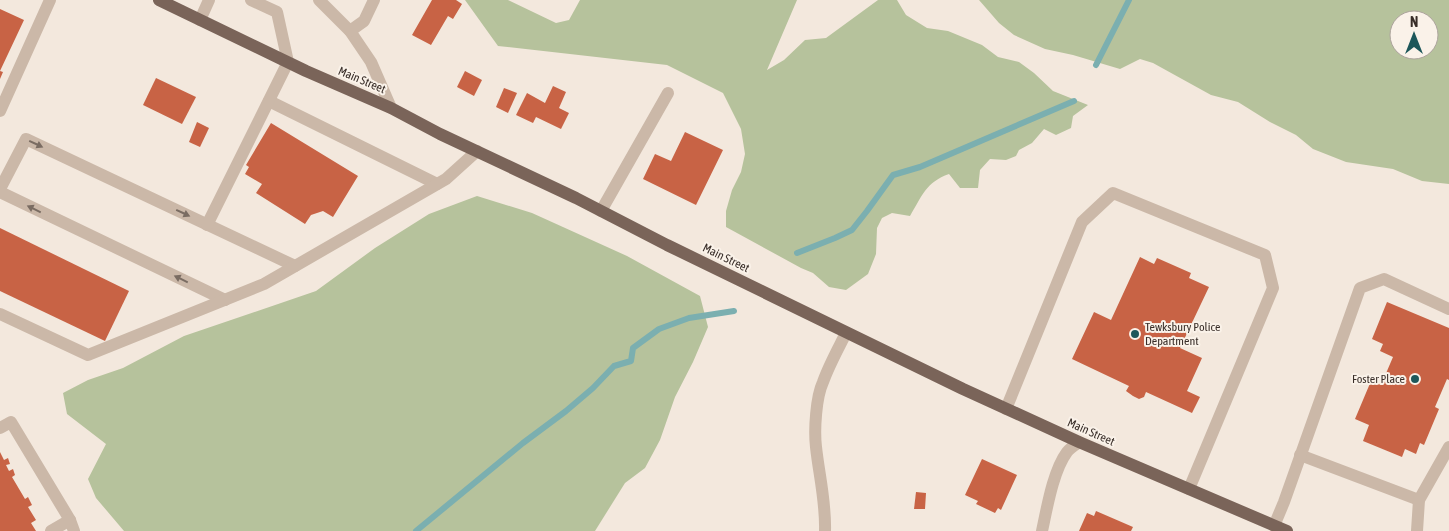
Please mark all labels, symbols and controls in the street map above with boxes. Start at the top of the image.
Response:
north arrow [1389,10,1439,60]
text: N [1410,14,1418,30]
street label: Main Street [336,64,388,96]
one-way arrow [28,140,43,148]
one-way arrow [27,205,42,213]
one-way arrow [175,209,190,217]
street label: Main Street [700,241,752,276]
one-way arrow [174,275,188,283]
place label: Tewksbury Police Department [1145,320,1220,348]
marker: Tewksbury Police Department [1129,328,1141,340]
place label: Foster Place [1352,372,1405,386]
marker: Foster Place [1409,373,1421,385]
street label: Main Street [1065,415,1117,449]

